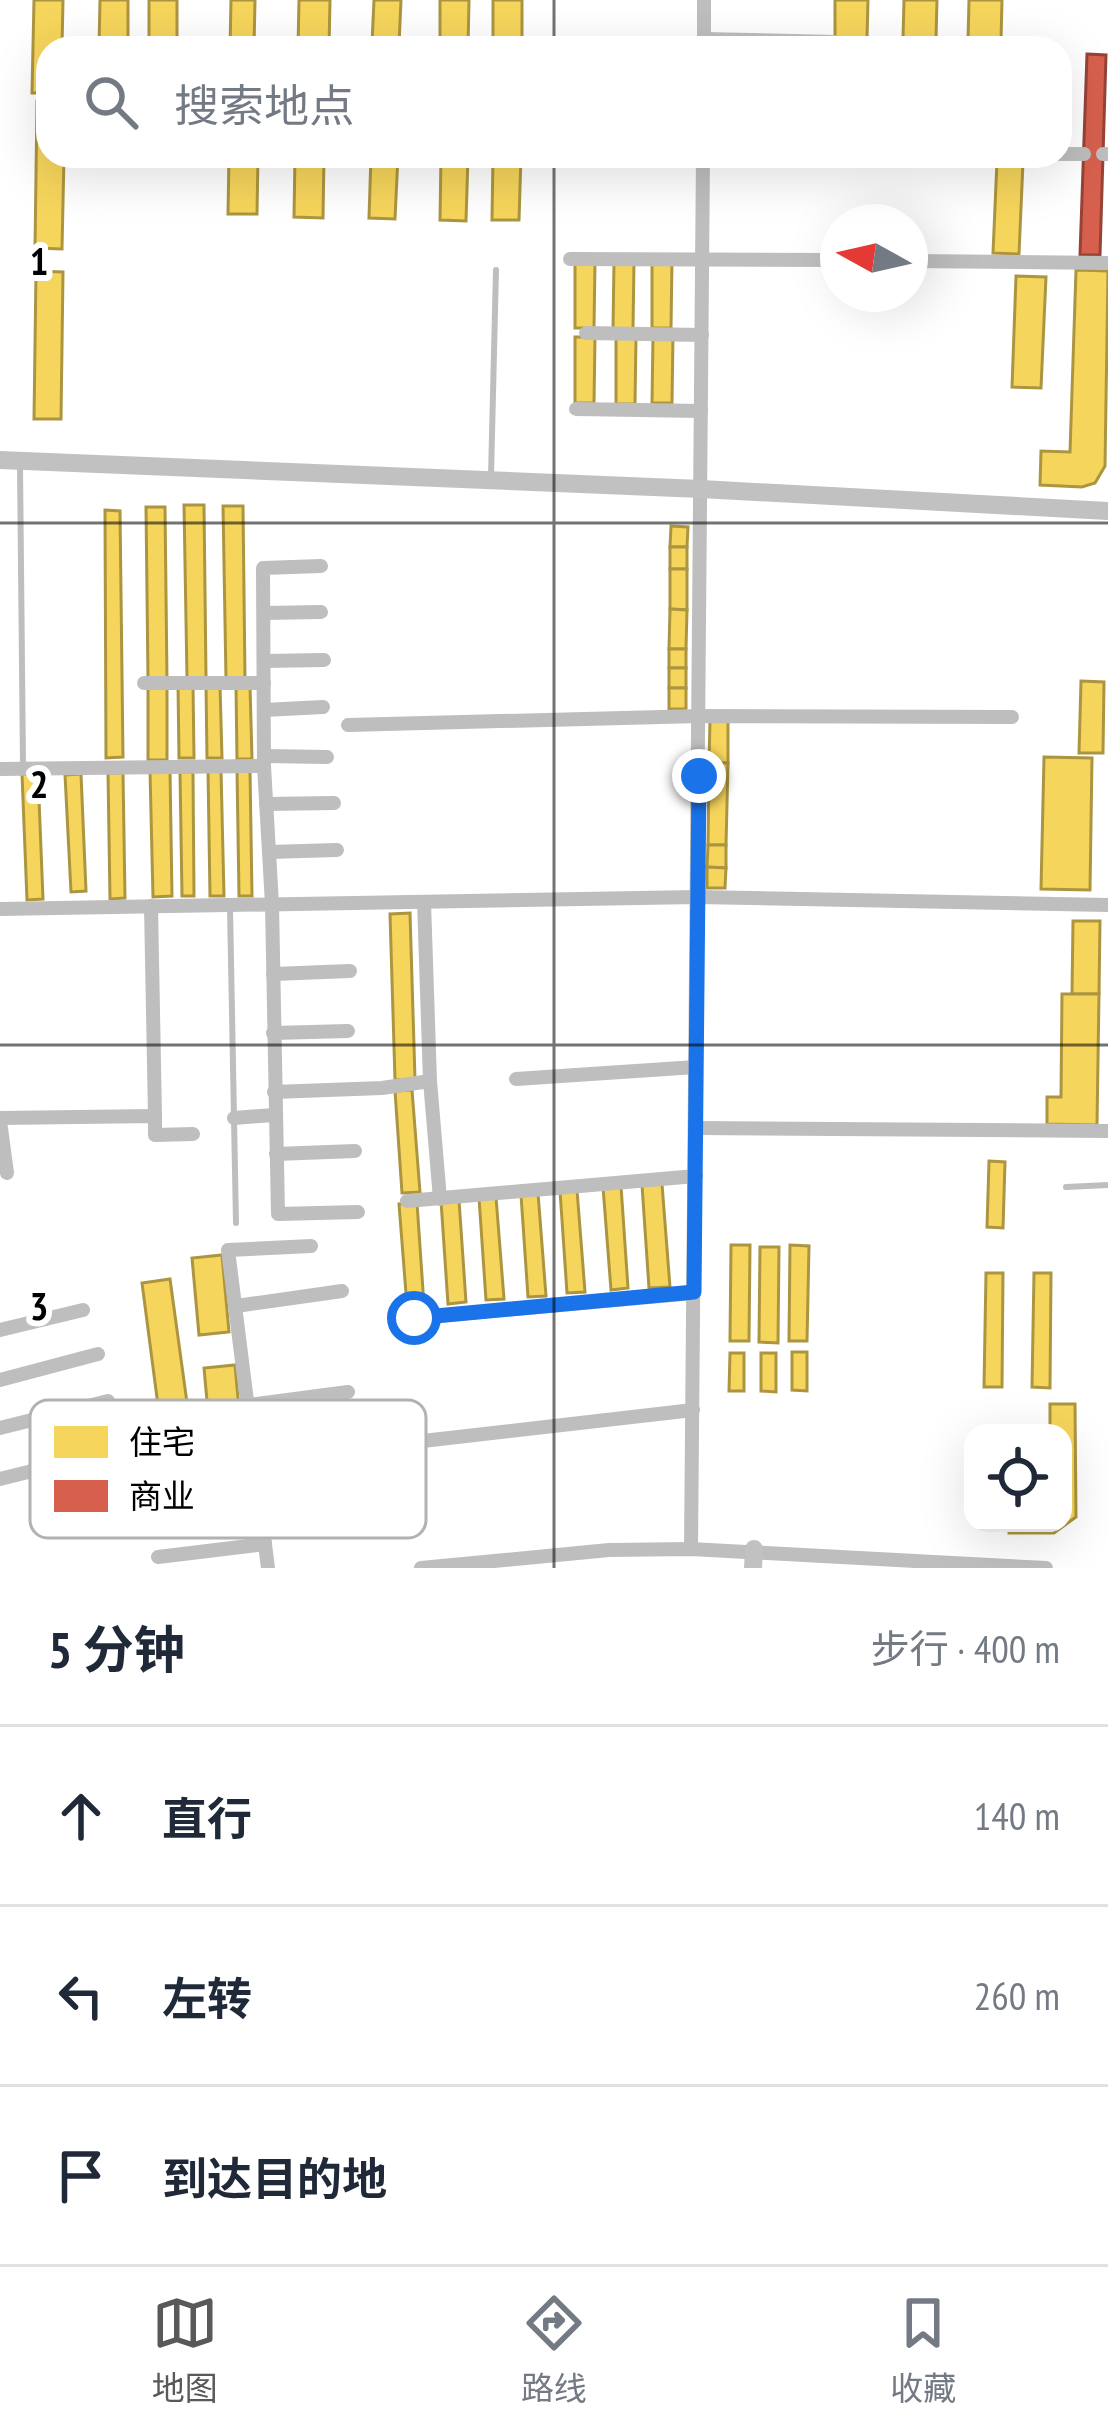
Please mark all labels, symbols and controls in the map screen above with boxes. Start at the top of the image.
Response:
search box [36,36,1072,168]
icon: search [78,69,144,135]
text: 搜索地点 [174,76,354,134]
north arrow [820,204,928,312]
text: 1 [30,235,48,286]
route end [672,749,726,803]
text: 2 [30,758,48,809]
text: 3 [30,1280,48,1331]
route start [387,1291,441,1345]
legend [30,1400,426,1538]
text: 住宅 [129,1420,195,1463]
map controls [964,1424,1072,1532]
button: locate [964,1424,1072,1532]
text: 商业 [129,1474,195,1517]
text: 5 分钟 [48,1616,185,1682]
text: 步行 · 400 m [871,1623,1060,1674]
icon: ahead [48,1783,114,1849]
text: 直行 [162,1789,252,1847]
text: 140 m [974,1790,1060,1841]
icon: left [48,1963,114,2029]
text: 左转 [162,1969,252,2027]
text: 260 m [974,1970,1060,2021]
icon: arrive [48,2143,114,2209]
text: 到达目的地 [162,2149,387,2207]
tab: 地图 [152,2290,218,2410]
tab: 路线 [521,2290,587,2410]
tab: 收藏 [890,2290,956,2410]

